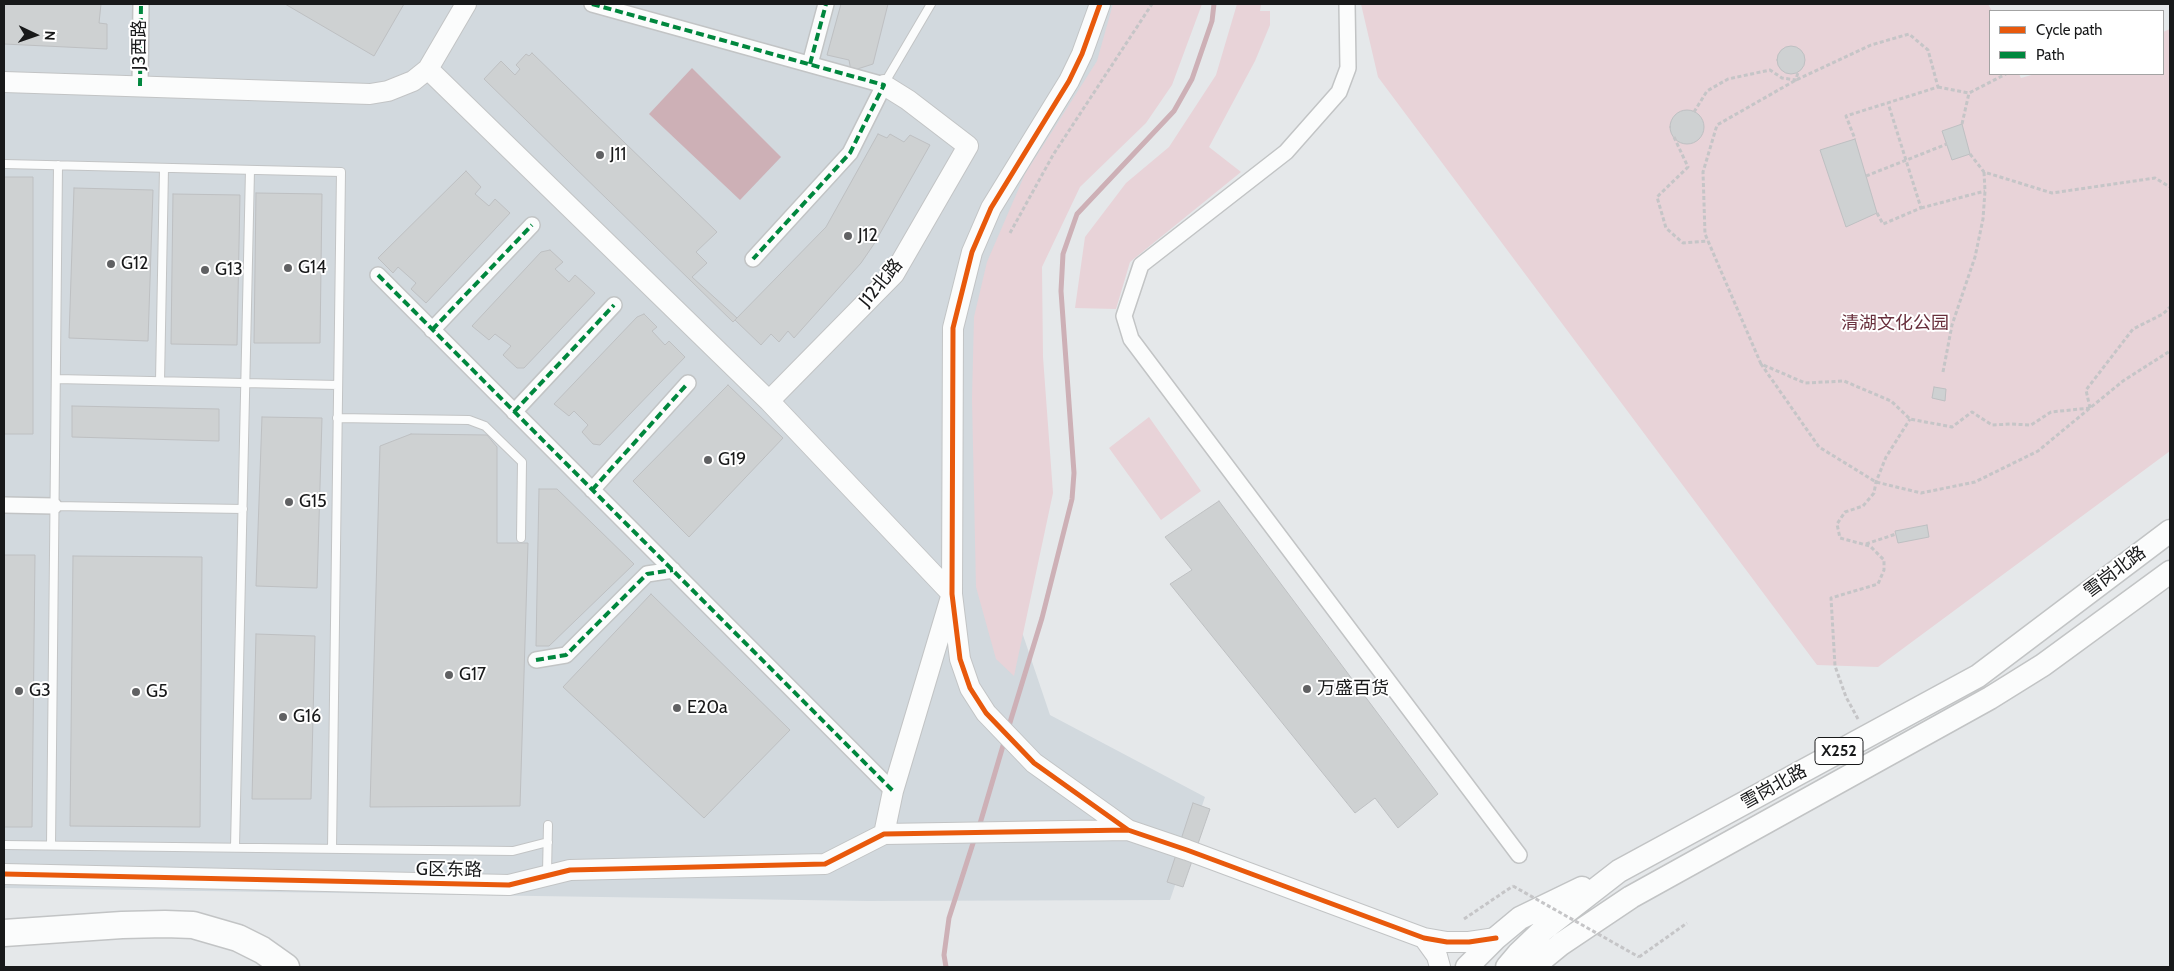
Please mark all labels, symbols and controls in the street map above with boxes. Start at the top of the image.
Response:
north arrow [10,10,60,60]
legend [1989,10,2164,75]
street label: J3西路 [129,20,151,70]
text: Cycle path [2036,21,2102,39]
text: N [41,30,59,41]
text: Path [2036,46,2065,64]
place label: J11 [610,144,626,166]
marker: J11 [594,149,606,161]
place label: J12 [858,225,878,247]
marker: J12 [842,230,854,242]
place label: G12 [121,253,148,275]
street label: J12北路 [855,255,907,311]
place label: G14 [298,257,326,279]
marker: G12 [105,258,117,270]
place label: G13 [215,259,243,281]
marker: G14 [282,262,294,274]
marker: G13 [199,264,211,276]
park label: 清湖文化公园 [1841,313,1949,335]
place label: G19 [718,449,746,471]
marker: G19 [702,454,714,466]
place label: G15 [299,491,327,513]
marker: G15 [283,496,295,508]
street label: 雪岗北路 [2080,542,2150,602]
place label: G17 [459,664,486,686]
marker: G17 [443,669,455,681]
place label: 万盛百货 [1317,678,1389,700]
place label: G3 [29,680,51,702]
place label: G5 [146,681,168,703]
marker: 万盛百货 [1301,683,1313,695]
marker: G3 [13,685,25,697]
marker: G5 [130,686,142,698]
place label: E20a [687,697,728,719]
marker: E20a [671,702,683,714]
place label: G16 [293,706,321,728]
marker: G16 [277,711,289,723]
road number: X252 [1815,738,1863,764]
street label: 雪岗北路 [1737,760,1811,814]
street label: G区东路 [416,859,482,881]

